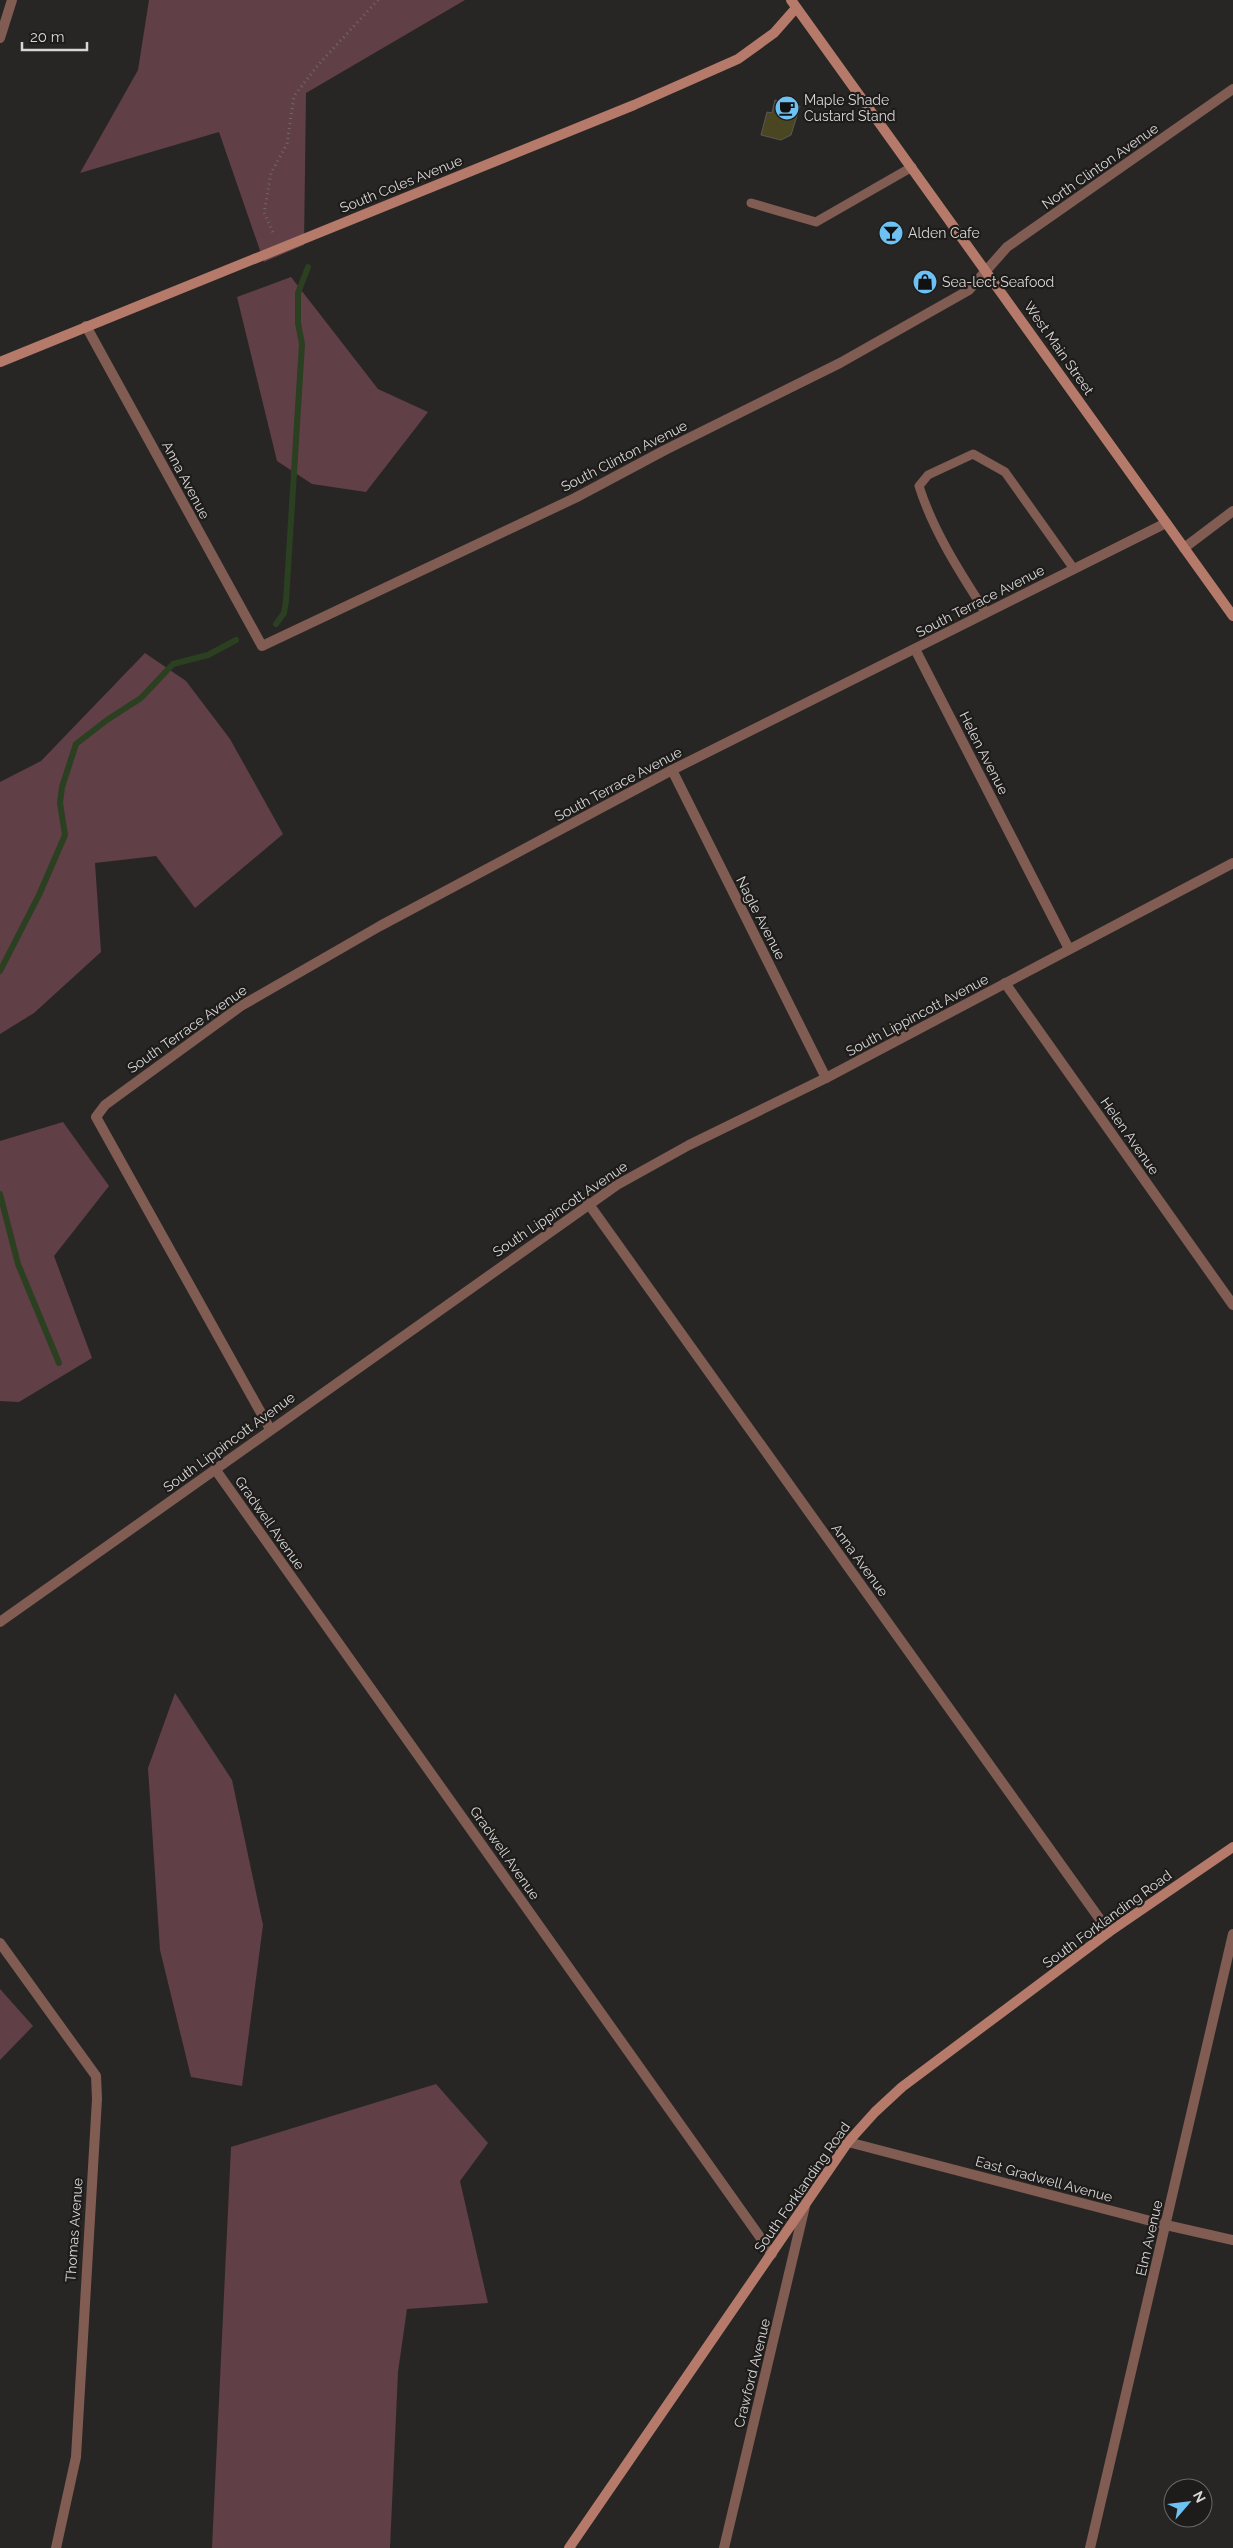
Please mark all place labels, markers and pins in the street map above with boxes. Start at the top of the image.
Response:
place label: Maple Shade Custard Stand [804,92,896,124]
cafe icon: Maple Shade Custard Stand [774,95,800,121]
bar icon: Alden Cafe [878,220,904,246]
place label: Alden Cafe [908,225,980,241]
shop icon: Sea-lect Seafood [912,269,938,295]
place label: Sea-lect Seafood [942,274,1054,290]

